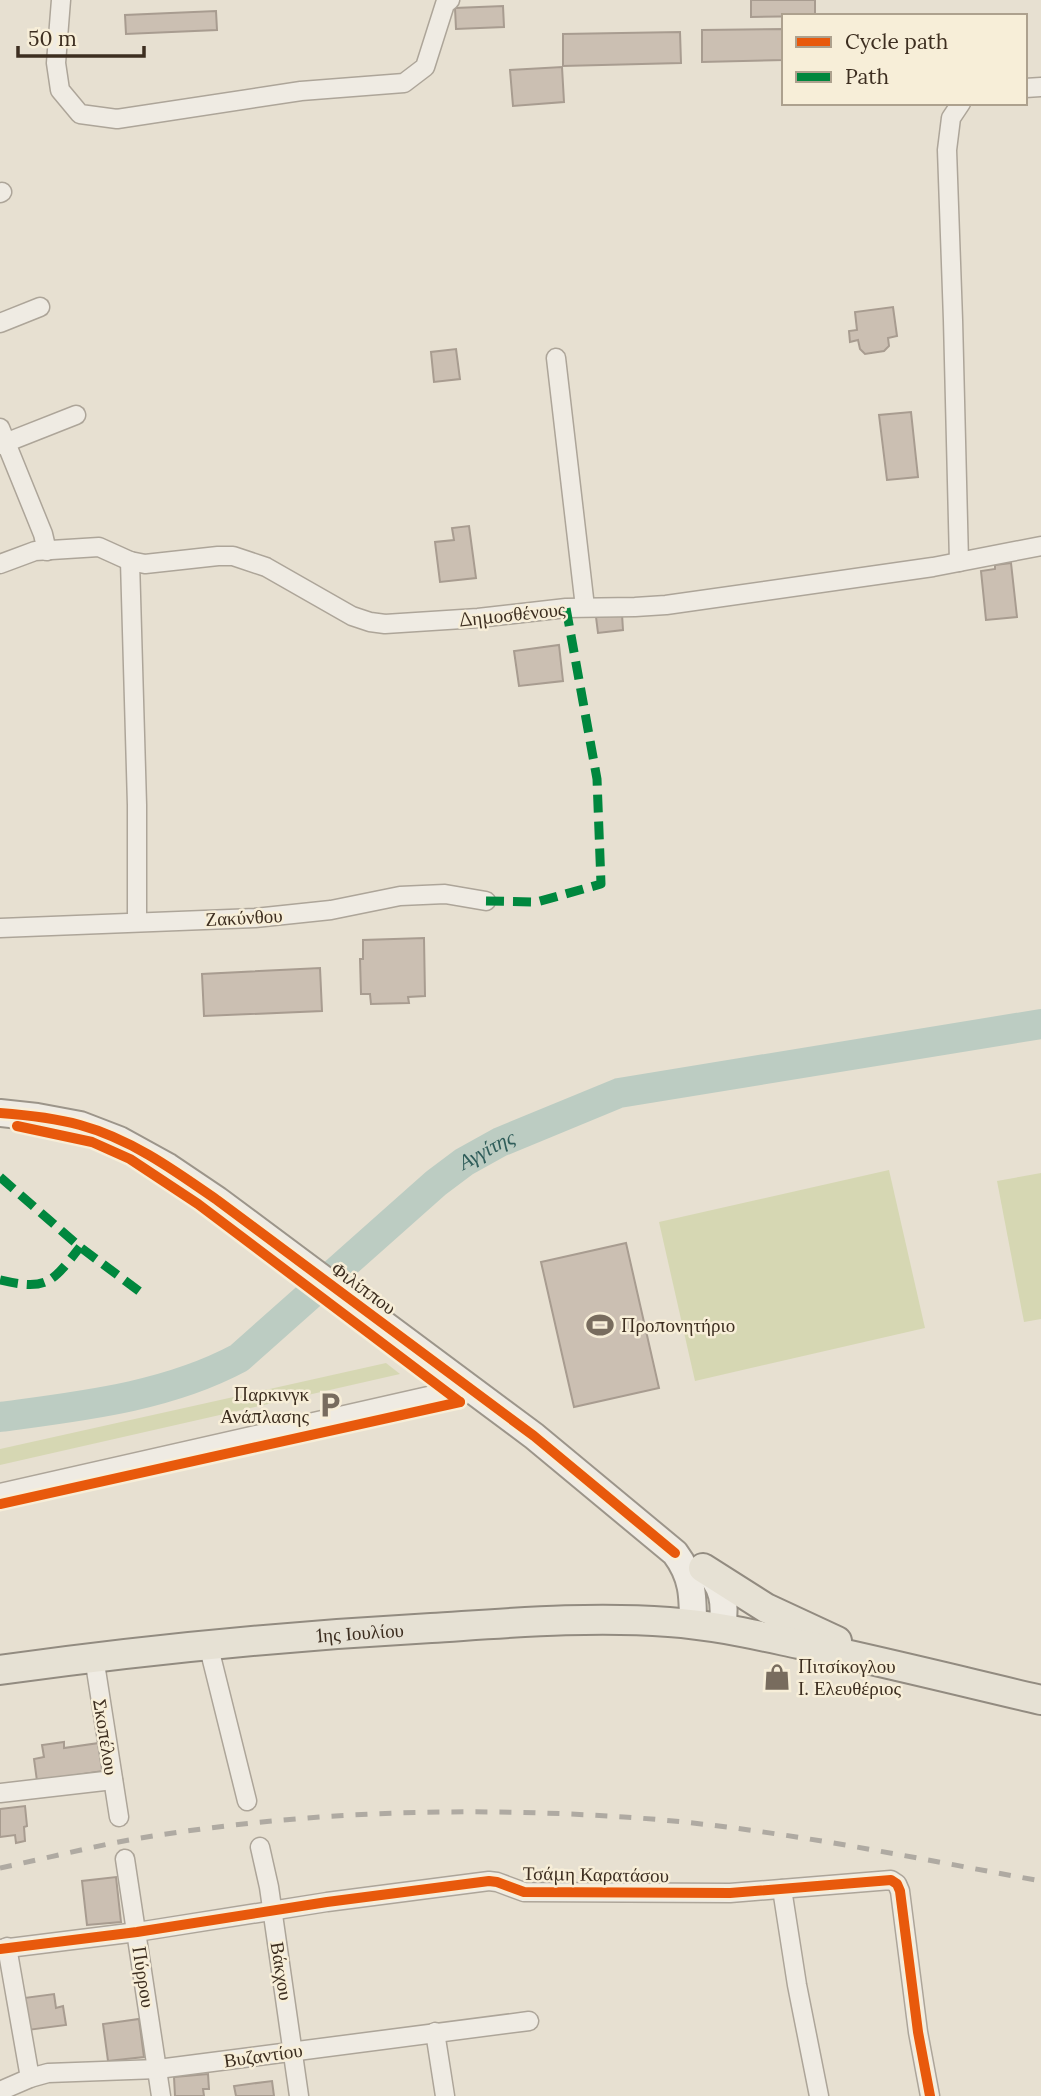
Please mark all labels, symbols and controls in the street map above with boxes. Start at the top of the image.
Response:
scale bar [18,14,144,58]
legend [782,14,1027,105]
text: 50 m [28,25,77,52]
text: Cycle path [845,28,948,55]
text: Path [845,63,889,90]
street label: Δημοσθένους [458,596,567,632]
street label: Ζακύνθου [205,903,283,931]
water label: Αγγίτης [452,1123,519,1176]
street label: Φιλίππου [327,1256,401,1320]
sports icon: Προπονητήριο [585,1310,615,1340]
place label: Προπονητήριο [621,1313,735,1337]
place label: Παρκινγκ Ανάπλασης [220,1382,309,1428]
parking icon: Παρκινγκ Ανάπλασης [315,1390,345,1420]
street label: 1ης Ιουλίου [315,1618,405,1648]
place label: Πιτσίκογλου Ι. Ελευθέριος [798,1654,901,1700]
shop icon: Πιτσίκογλου Ι. Ελευθέριος [762,1662,792,1692]
street label: Σκοπέλου [88,1697,124,1777]
street label: Τσάμη Καρατάσου [523,1861,669,1887]
street label: Βάκχου [266,1940,298,2002]
street label: Πύρρου [127,1945,161,2009]
street label: Βυζαντίου [222,2038,304,2072]

